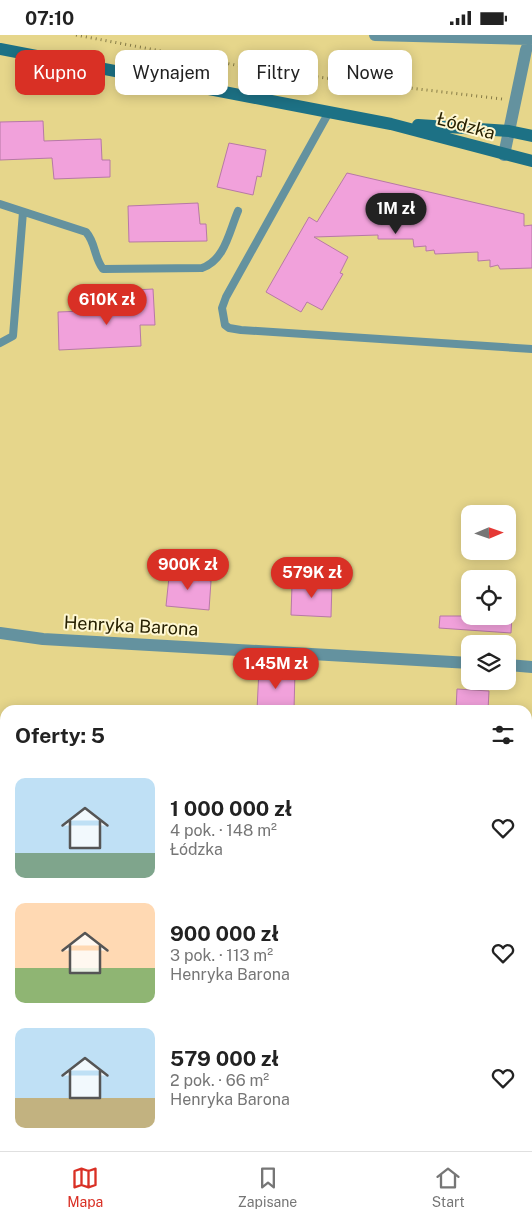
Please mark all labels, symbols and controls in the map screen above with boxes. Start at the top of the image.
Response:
text: 07:10 [25,7,74,29]
chip: Kupno [15,50,105,95]
chip: Wynajem [115,50,228,95]
chip: Filtry [238,50,318,95]
chip: Nowe [328,50,412,95]
street label: Łódzka [435,108,498,143]
pin: 1M zł [361,193,431,235]
text: 1M zł [376,199,416,218]
pin: 610K zł [61,283,153,326]
text: 610K zł [79,290,135,309]
north arrow [461,505,516,560]
map controls [461,505,516,690]
pin: 900K zł [142,549,234,591]
text: 900K zł [158,555,218,574]
pin: 579K zł [266,557,358,599]
text: 579K zł [282,563,342,582]
button: locate [461,570,516,625]
street label: Henryka Barona [63,611,199,640]
button: layers [461,635,516,690]
pin: 1.45M zł [224,647,328,690]
text: 1.45M zł [244,654,308,673]
icon: filters [489,721,517,749]
text: Oferty: 5 [15,723,105,748]
text: 1 000 000 zł [170,796,292,821]
icon: home [55,798,115,858]
icon: heart [489,814,517,842]
text: 4 pok. · 148 m² [170,821,277,840]
text: Łódzka [170,840,223,859]
text: 900 000 zł [170,921,279,946]
icon: home [55,923,115,983]
icon: heart [489,939,517,967]
text: 3 pok. · 113 m² [170,946,273,965]
text: Henryka Barona [170,965,290,984]
text: 579 000 zł [170,1046,279,1071]
icon: home [55,1048,115,1108]
icon: heart [489,1064,517,1092]
text: 2 pok. · 66 m² [170,1071,269,1090]
text: Henryka Barona [170,1090,290,1109]
tab: Mapa [67,1164,103,1210]
tab: Zapisane [238,1164,297,1210]
tab: Start [432,1164,465,1210]

